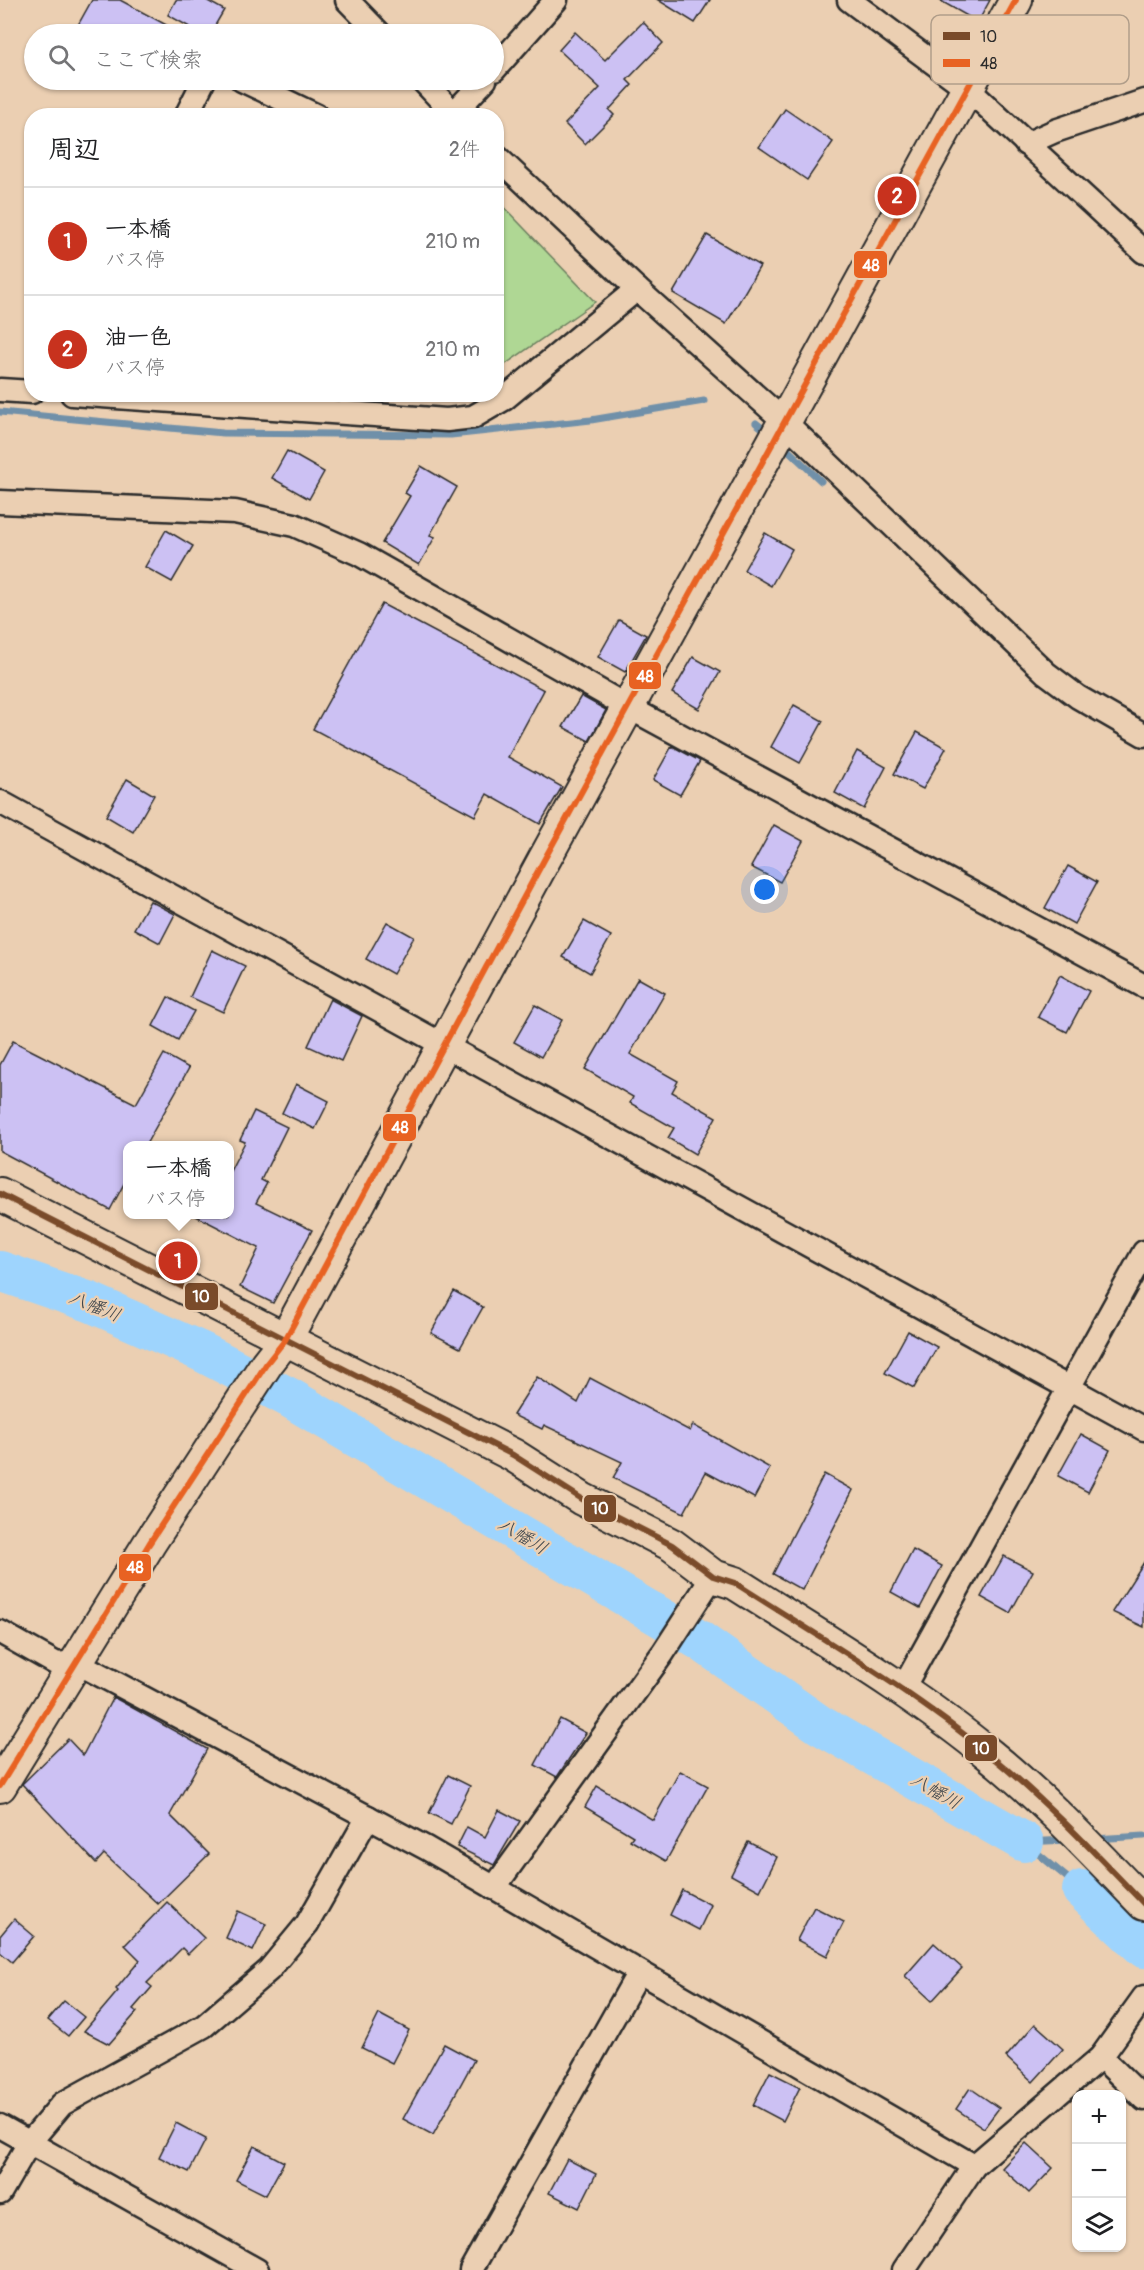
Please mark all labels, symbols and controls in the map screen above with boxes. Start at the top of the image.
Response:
legend [931,15,1129,84]
search box [24,24,504,90]
text: 10 [980,27,997,47]
icon: search [45,41,78,74]
text: ここで検索 [93,46,203,74]
text: 48 [980,54,997,74]
text: 周辺 [48,134,100,166]
text: 2件 [449,137,480,162]
pin: 2 [878,174,916,218]
text: 一本橋 [105,215,171,243]
text: 1 [64,229,71,254]
text: 210 m [425,229,480,254]
text: バス停 [105,247,165,272]
line badge: 48 [853,250,888,279]
text: 48 [862,256,880,276]
text: 油一色 [105,323,171,351]
text: 2 [62,337,73,362]
text: 210 m [425,337,480,362]
text: バス停 [105,355,165,380]
line badge: 48 [628,661,662,690]
text: 48 [636,667,654,687]
your location [750,875,779,904]
line badge: 48 [382,1113,417,1142]
text: 48 [391,1118,409,1138]
popup [123,1141,234,1219]
text: 一本橋 [145,1154,212,1182]
text: バス停 [145,1186,205,1211]
pin: 1 [158,1238,198,1284]
line badge: 10 [184,1282,219,1311]
water label: 八幡川 [65,1286,124,1327]
text: 10 [192,1287,210,1307]
line badge: 10 [583,1494,617,1523]
text: 10 [591,1499,609,1519]
water label: 八幡川 [494,1513,552,1560]
line badge: 48 [118,1553,152,1582]
text: 48 [126,1558,144,1578]
line badge: 10 [964,1734,998,1762]
text: 10 [972,1739,990,1759]
water label: 八幡川 [907,1768,965,1815]
map controls [1072,2090,1126,2252]
button: + [1072,2090,1126,2144]
button: − [1072,2144,1126,2198]
button: layers [1072,2198,1126,2252]

